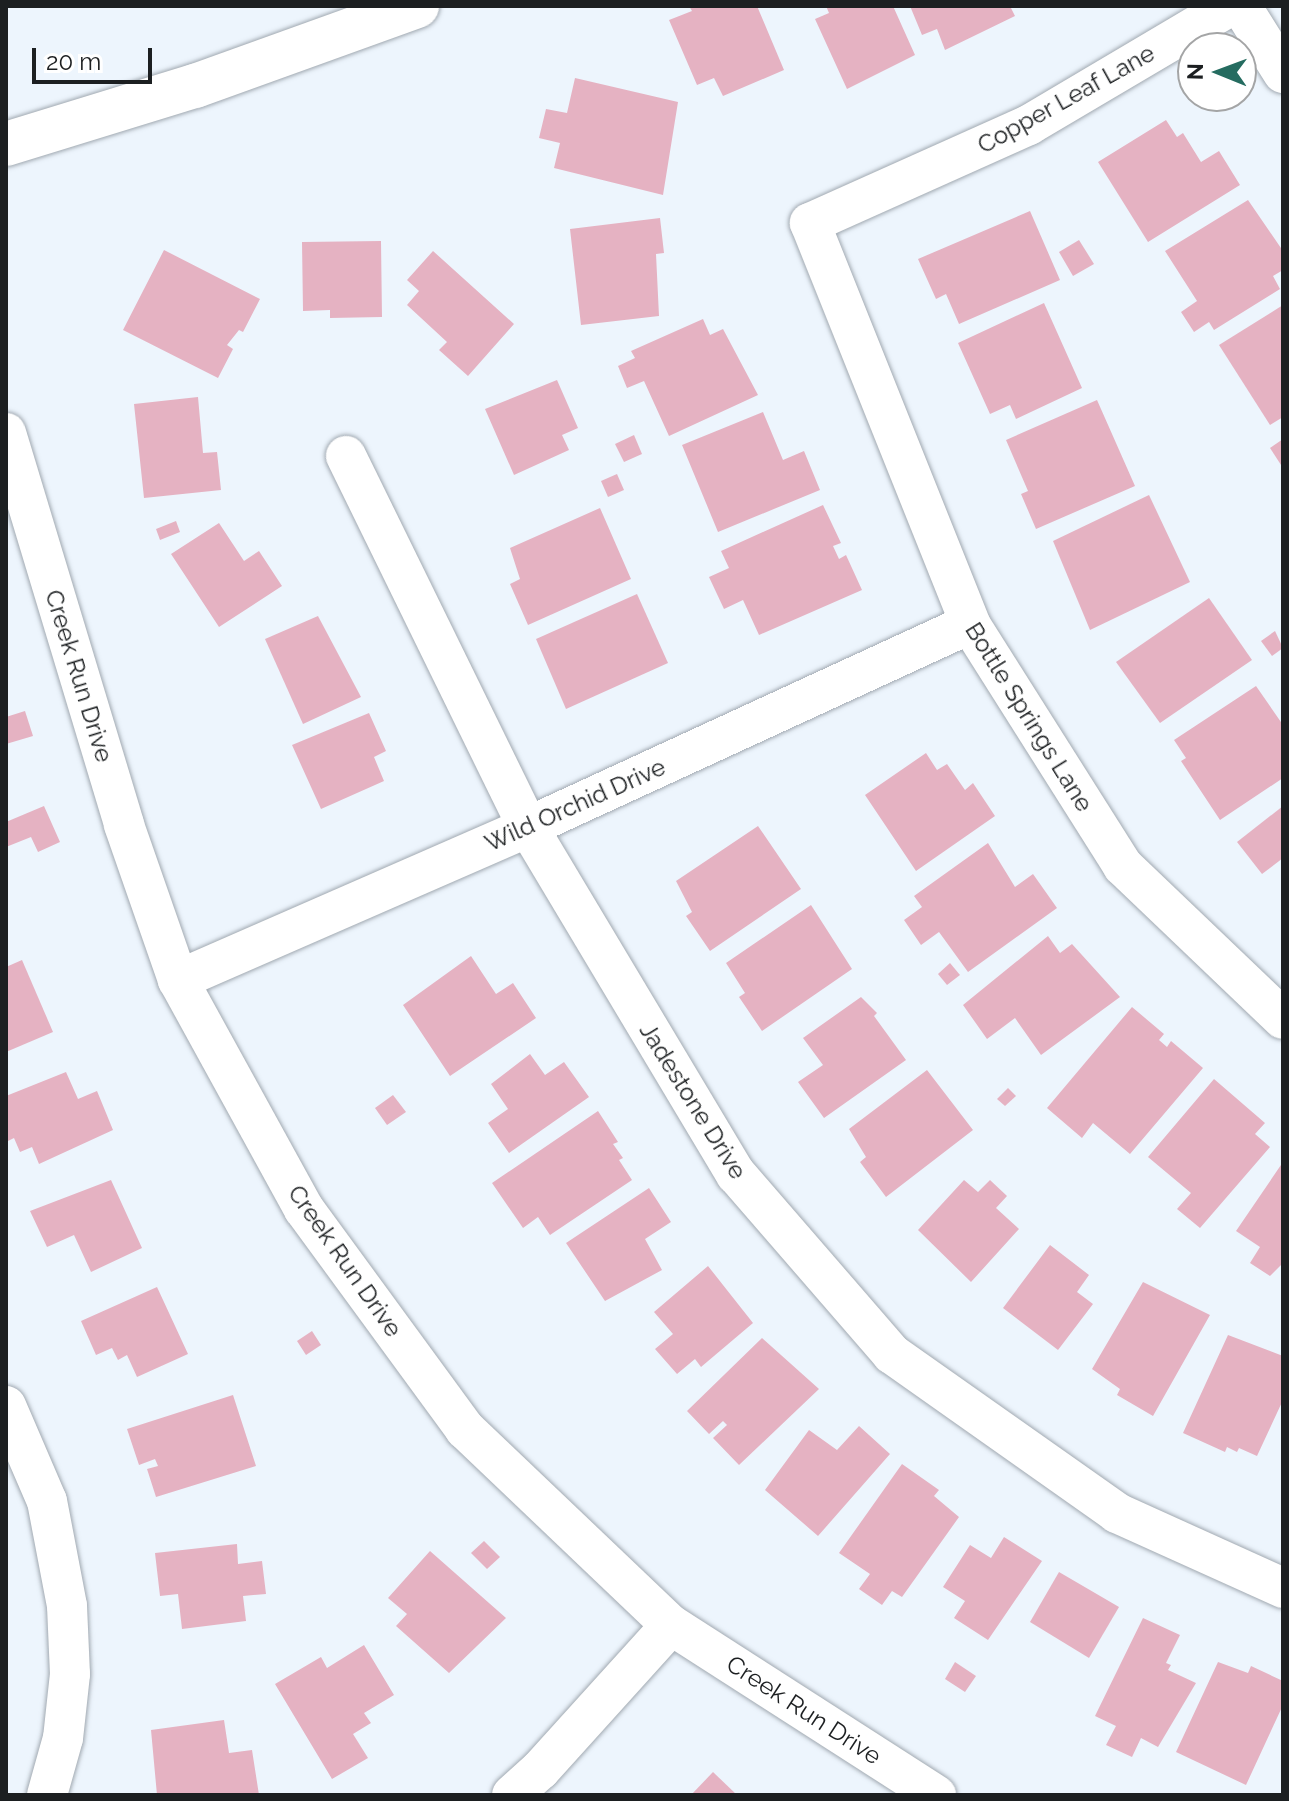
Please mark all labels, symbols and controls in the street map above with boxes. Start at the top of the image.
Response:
scale bar [36,32,156,82]
north arrow [1177,32,1257,112]
street label: Copper Leaf Lane [972,38,1160,160]
text: 20 m [46,47,101,76]
text: N [1182,63,1208,80]
street label: Creek Run Drive [39,586,119,766]
street label: Bottle Springs Lane [959,617,1099,817]
street label: Wild Orchid Drive [480,752,670,858]
street label: Jadestone Drive [633,1018,753,1184]
street label: Creek Run Drive [282,1180,408,1342]
street label: Creek Run Drive [721,1649,887,1771]

